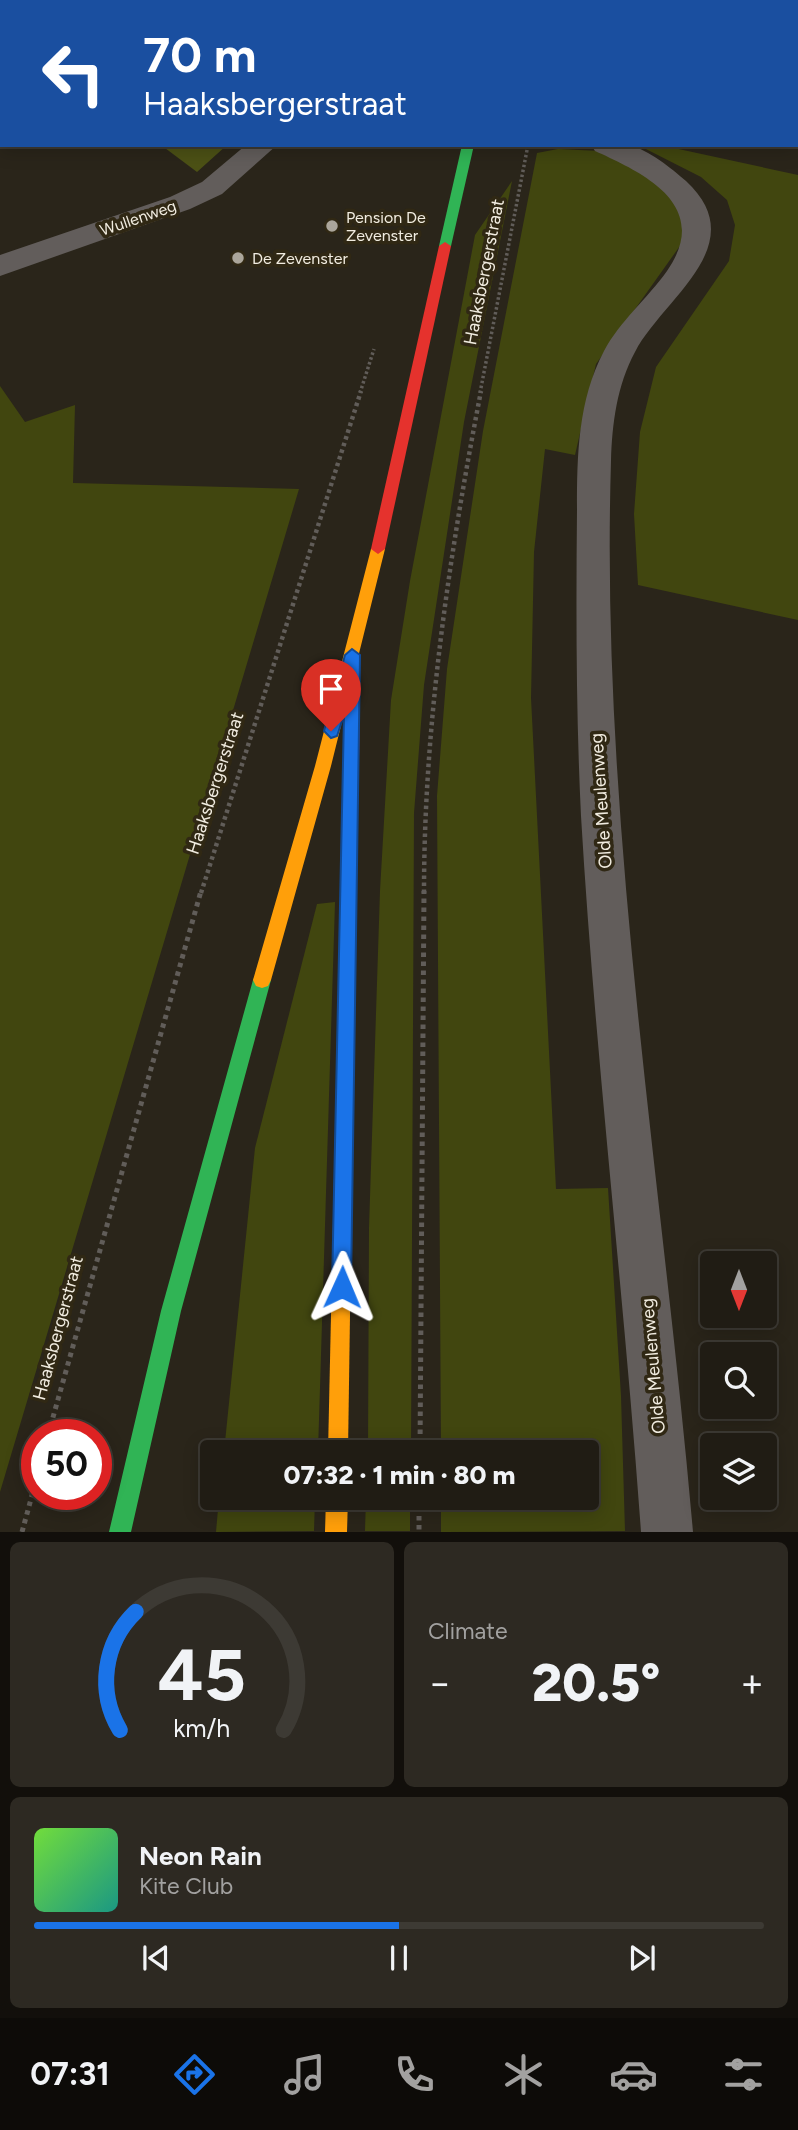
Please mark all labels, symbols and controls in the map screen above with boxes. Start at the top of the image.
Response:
text: 70 m [143,25,256,84]
icon: left [28,28,119,119]
text: Haaksbergerstraat [143,85,407,123]
street label: Wullenweg [97,196,179,240]
street label: Haaksbergerstraat [459,197,509,347]
place label: Pension De Zevenster [346,208,426,245]
marker: Pension De Zevenster [324,218,340,234]
place label: De Zevenster [252,249,348,268]
marker: De Zevenster [230,250,246,266]
pin [301,659,361,731]
icon: arrive [312,670,350,708]
street label: Haaksbergerstraat [182,709,248,857]
street label: Olde Meulenweg [585,732,617,870]
position arrow [305,1250,379,1324]
north arrow [700,1251,777,1328]
map controls [700,1251,777,1510]
street label: Haaksbergerstraat [28,1253,88,1403]
street label: Olde Meulenweg [636,1297,670,1435]
button: search [700,1342,777,1419]
speed limit sign: 50 [21,1419,112,1510]
button: layers [700,1433,777,1510]
text: 07:32 · 1 min · 80 m [284,1459,515,1491]
text: Climate [428,1617,507,1645]
text: 45 [158,1632,246,1719]
text: 20.5° [532,1652,660,1714]
text: − [428,1660,452,1706]
text: + [740,1660,764,1706]
text: km/h [173,1713,231,1743]
text: Neon Rain [139,1840,262,1872]
text: Kite Club [139,1872,233,1900]
icon: previous [137,1939,175,1977]
icon: pause [380,1939,418,1977]
icon: next [623,1939,661,1977]
icon: directions [170,2050,219,2099]
icon: music [280,2050,329,2099]
icon: phone [390,2050,439,2099]
icon: climate [499,2050,548,2099]
icon: car [609,2050,658,2099]
icon: filters [719,2050,768,2099]
text: 07:31 [30,2055,110,2093]

